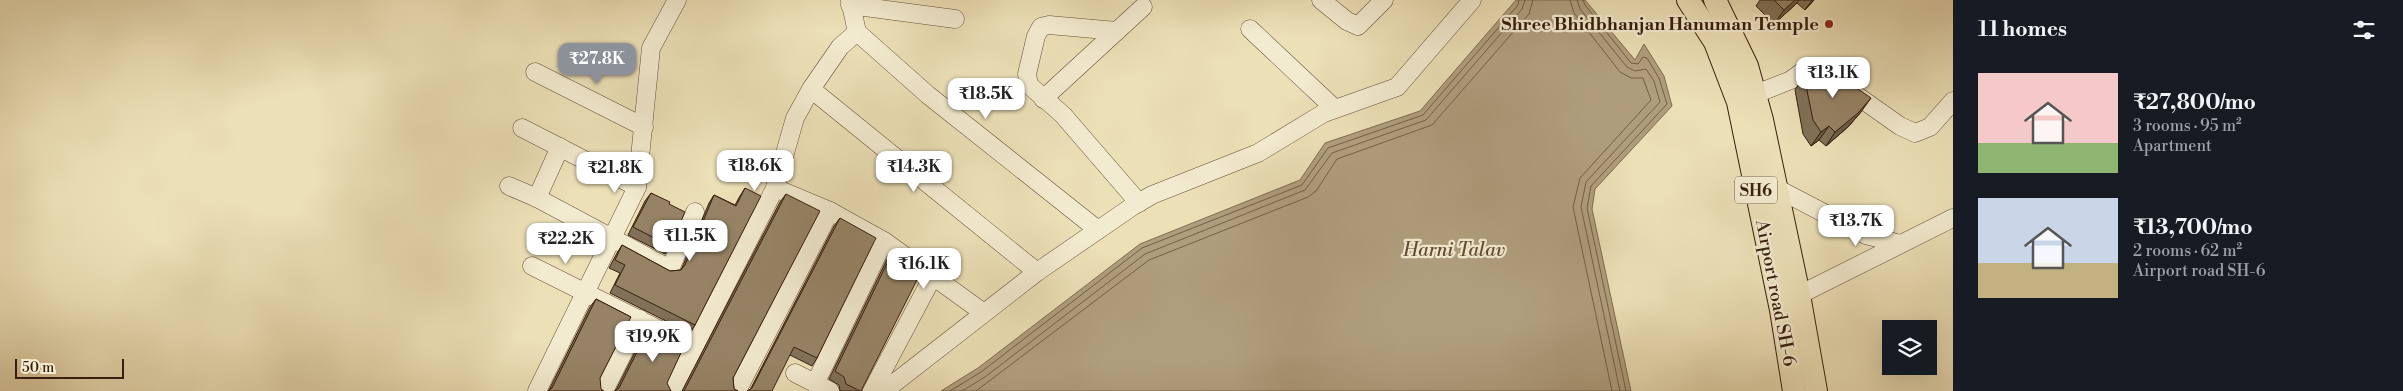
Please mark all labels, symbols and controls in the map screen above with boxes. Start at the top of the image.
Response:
place label: Shree Bhidbhanjan Hanuman Temple [1501,13,1819,36]
icon: filters [2350,16,2378,44]
text: 11 homes [1978,17,2067,43]
marker: Shree Bhidbhanjan Hanuman Temple [1823,18,1835,30]
pin: ₹27.8K [556,42,638,85]
text: ₹27.8K [569,49,625,69]
pin: ₹13.1K [1792,56,1874,99]
text: ₹13.1K [1807,63,1859,83]
pin: ₹18.5K [945,78,1027,120]
text: ₹18.5K [959,84,1013,104]
text: ₹27,800/mo [2133,90,2256,116]
icon: home [2018,93,2078,153]
text: 3 rooms · 95 m² [2133,116,2242,136]
text: Apartment [2133,136,2212,156]
pin: ₹18.6K [714,150,796,192]
pin: ₹14.3K [873,150,955,193]
pin: ₹21.8K [574,152,656,194]
text: ₹18.6K [728,156,782,176]
text: ₹14.3K [887,157,941,177]
text: ₹21.8K [587,158,643,178]
road number: SH6 [1735,176,1777,204]
pin: ₹13.7K [1815,204,1897,247]
text: ₹13.7K [1829,211,1883,231]
text: ₹13,700/mo [2133,215,2253,241]
street label: Airport road SH-6 [1750,217,1801,368]
icon: home [2018,218,2078,278]
pin: ₹11.5K [649,220,731,262]
pin: ₹22.2K [525,222,607,265]
text: ₹11.5K [664,226,716,246]
text: ₹22.2K [537,229,595,249]
water label: Harni Talav [1402,238,1506,262]
text: 2 rooms · 62 m² [2133,241,2242,261]
pin: ₹16.1K [883,248,965,290]
text: ₹16.1K [898,254,950,274]
text: Airport road SH-6 [2133,261,2265,281]
pin: ₹19.9K [612,320,694,363]
map controls [1882,320,1937,375]
button: layers [1882,320,1937,375]
text: ₹19.9K [626,327,680,347]
scale bar [15,356,124,379]
text: 50 m [22,359,54,377]

